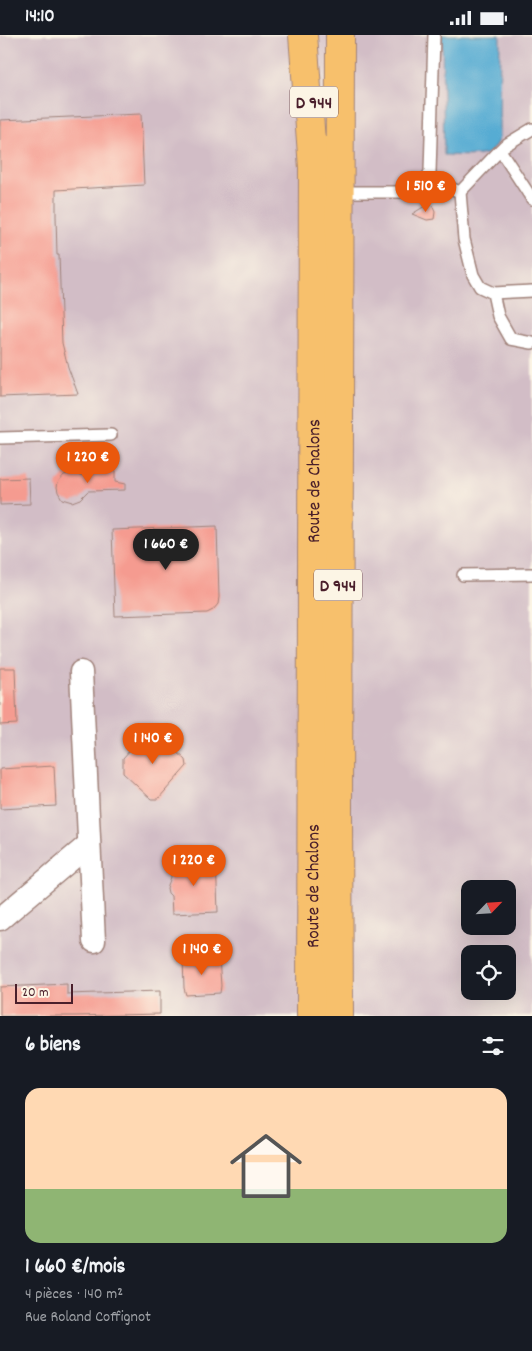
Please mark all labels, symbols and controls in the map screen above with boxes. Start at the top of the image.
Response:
text: 14:10 [25,4,55,31]
road number: D 944 [290,87,338,117]
pin: 1 510 € [380,171,472,213]
text: 1 510 € [406,175,446,198]
street label: Route de Chalons [302,419,329,543]
pin: 1 220 € [42,441,134,484]
text: 1 220 € [67,446,109,469]
pin: 1 660 € [120,529,212,571]
text: 1 660 € [144,533,188,556]
road number: D 944 [314,569,362,601]
pin: 1 140 € [107,723,199,765]
text: 1 140 € [134,727,172,750]
street label: Route de Chalons [301,824,328,948]
pin: 1 220 € [148,845,240,887]
text: 1 220 € [173,849,215,872]
north arrow [461,880,516,935]
map controls [461,880,516,1000]
pin: 1 140 € [156,933,248,976]
text: 1 140 € [183,938,221,961]
button: locate [461,945,516,1000]
scale bar [15,981,72,1004]
text: 20 m [22,983,49,1003]
text: 6 biens [25,1031,81,1061]
icon: filters [479,1032,507,1060]
icon: home [221,1121,311,1211]
text: 1 660 €/mois [25,1253,125,1283]
text: 4 pièces · 140 m² [25,1283,123,1306]
text: Rue Roland Coffignot [25,1306,151,1329]

